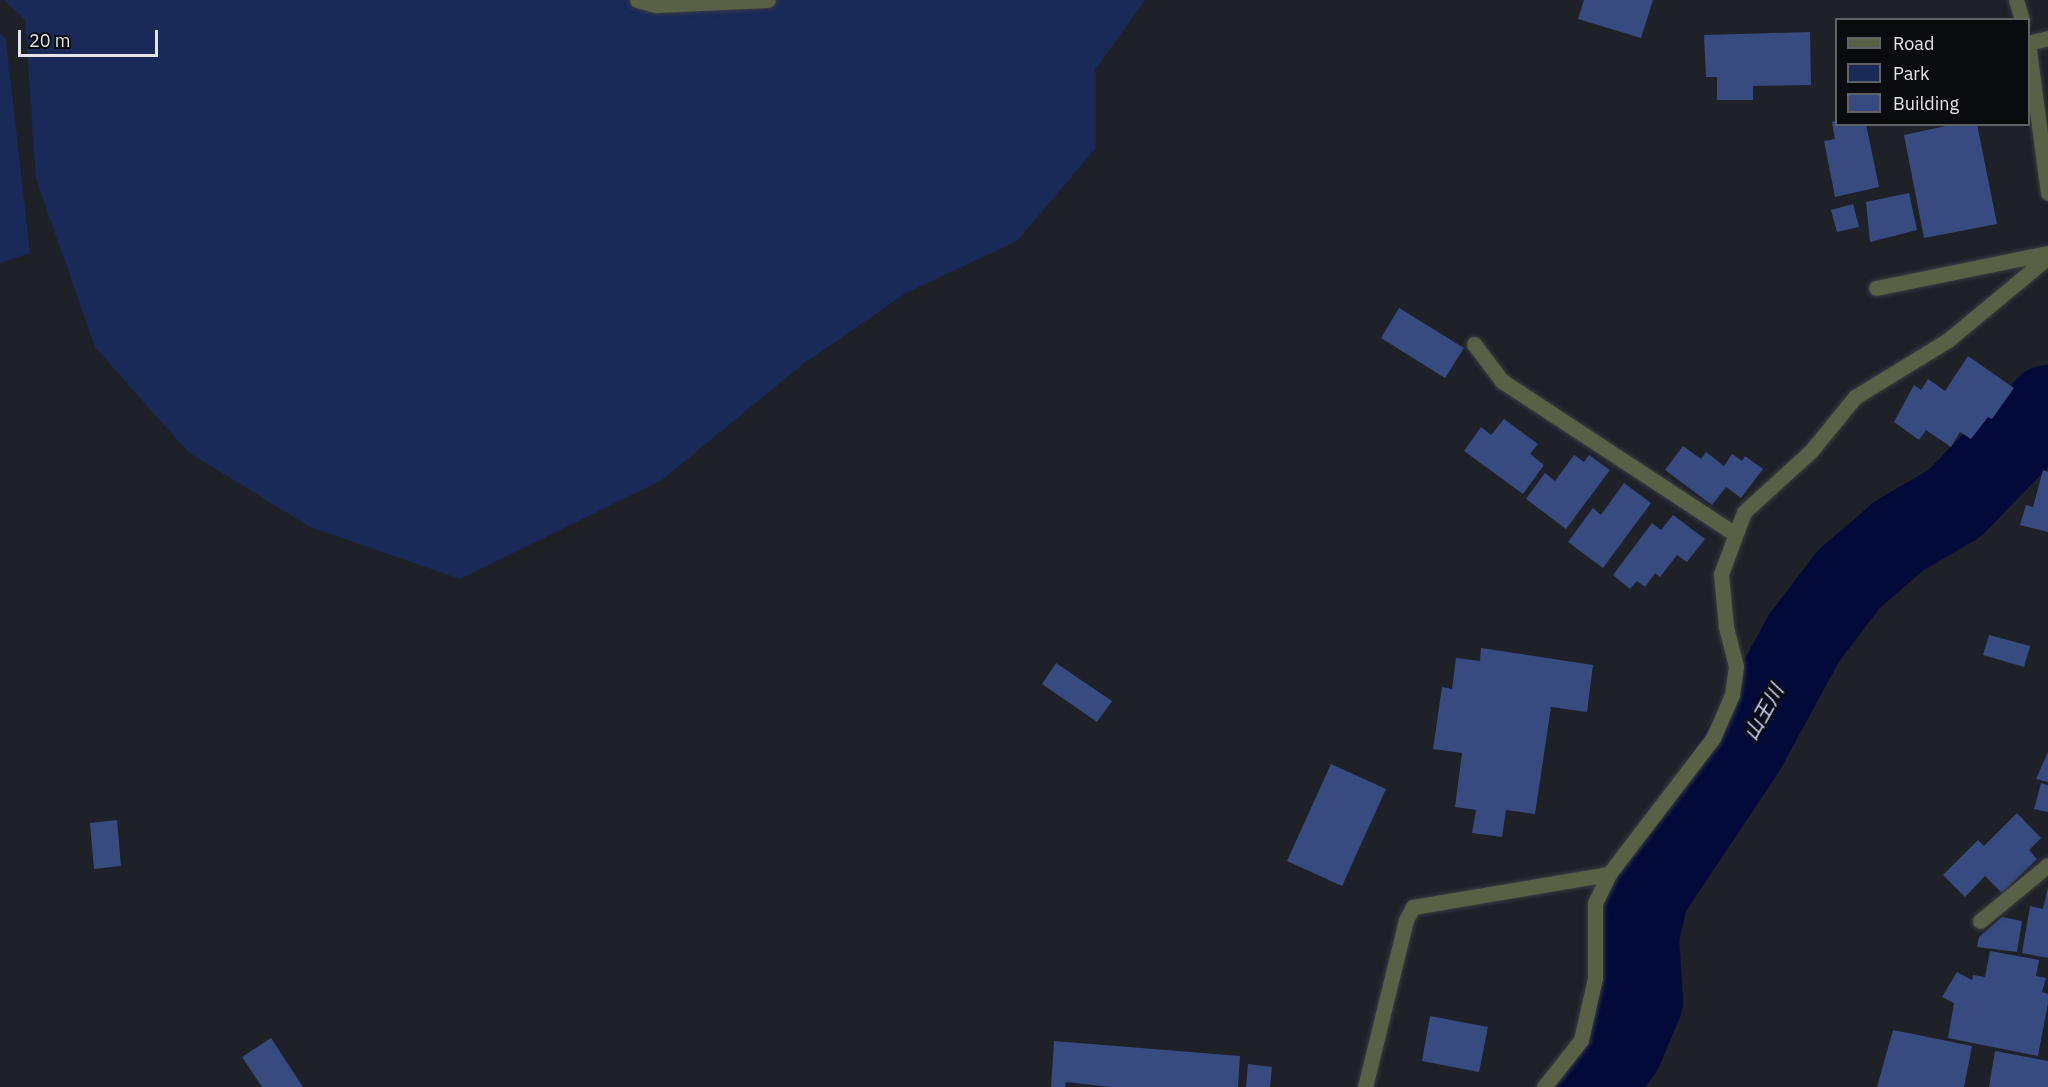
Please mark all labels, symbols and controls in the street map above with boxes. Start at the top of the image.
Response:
scale bar [21,18,160,56]
legend [1835,18,2030,126]
text: 20 m [29,29,71,52]
text: Road [1893,32,1934,55]
text: Park [1893,62,1929,85]
text: Building [1893,92,1959,115]
water label: 山王川 [1738,680,1788,744]

